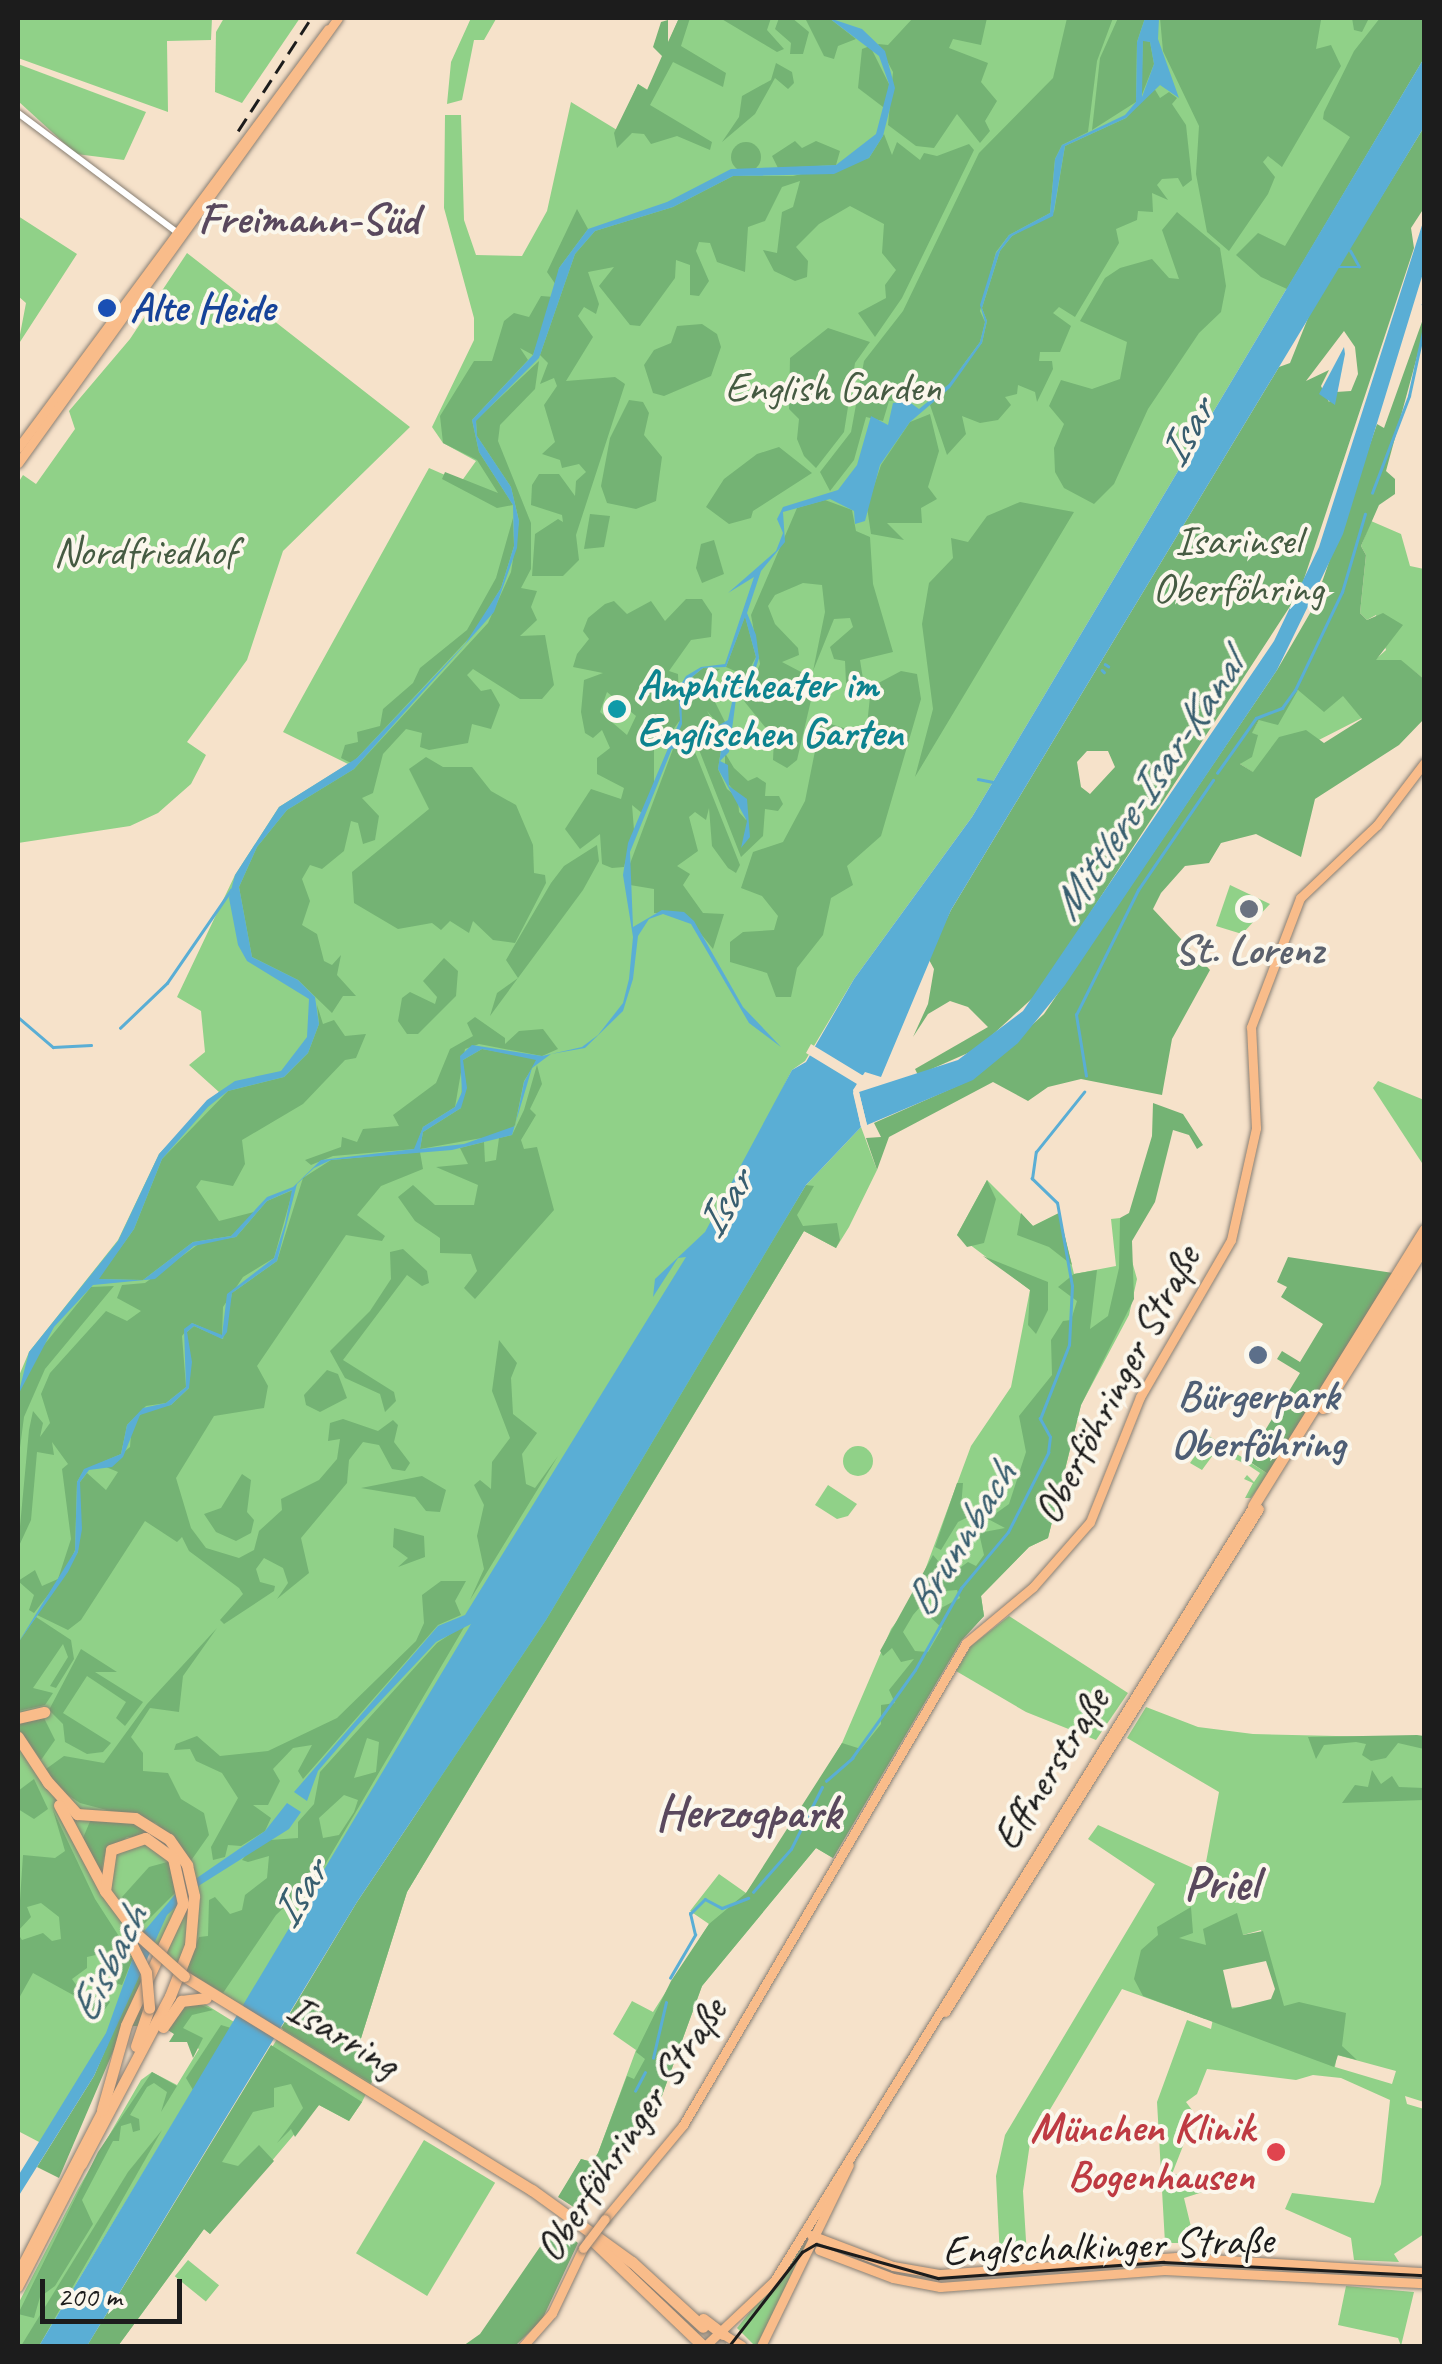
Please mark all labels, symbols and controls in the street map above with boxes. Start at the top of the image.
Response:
district label: Freimann-Süd [198,192,418,246]
place label: Alte Heide [130,283,274,333]
marker: Alte Heide [94,295,120,321]
park label: English Garden [724,363,942,413]
water label: Isar [1145,390,1227,476]
park label: Isarinsel Oberföhring [1152,516,1324,614]
park label: Nordfriedhof [53,527,237,577]
water label: Mittlere-Isar-Kanal [1038,644,1256,930]
place label: Amphitheater im Englischen Garten [637,660,904,758]
marker: Amphitheater im Englischen Garten [606,698,628,720]
marker: St. Lorenz [1238,898,1260,920]
place label: St. Lorenz [1175,925,1323,975]
water label: Isar [683,1161,765,1247]
street label: Oberföhringer Straße [1022,1237,1212,1533]
marker: Bürgerpark Oberföhring [1247,1344,1269,1366]
place label: Bürgerpark Oberföhring [1171,1371,1345,1470]
water label: Brunnbach [892,1452,1028,1626]
street label: Effnerstraße [982,1679,1120,1859]
district label: Herzogpark [656,1784,840,1842]
water label: Isar [258,1851,340,1937]
district label: Priel [1184,1855,1258,1913]
water label: Eisbach [56,1897,160,2031]
street label: Isarring [278,1983,408,2089]
street label: Oberföhringer Straße [524,1988,738,2272]
place label: München Klinik Bogenhausen [1030,2103,1254,2202]
marker: München Klinik Bogenhausen [1263,2139,1289,2165]
street label: Englschalkinger Straße [941,2215,1275,2277]
scale bar [45,2259,188,2321]
text: 200 m [57,2277,122,2315]

